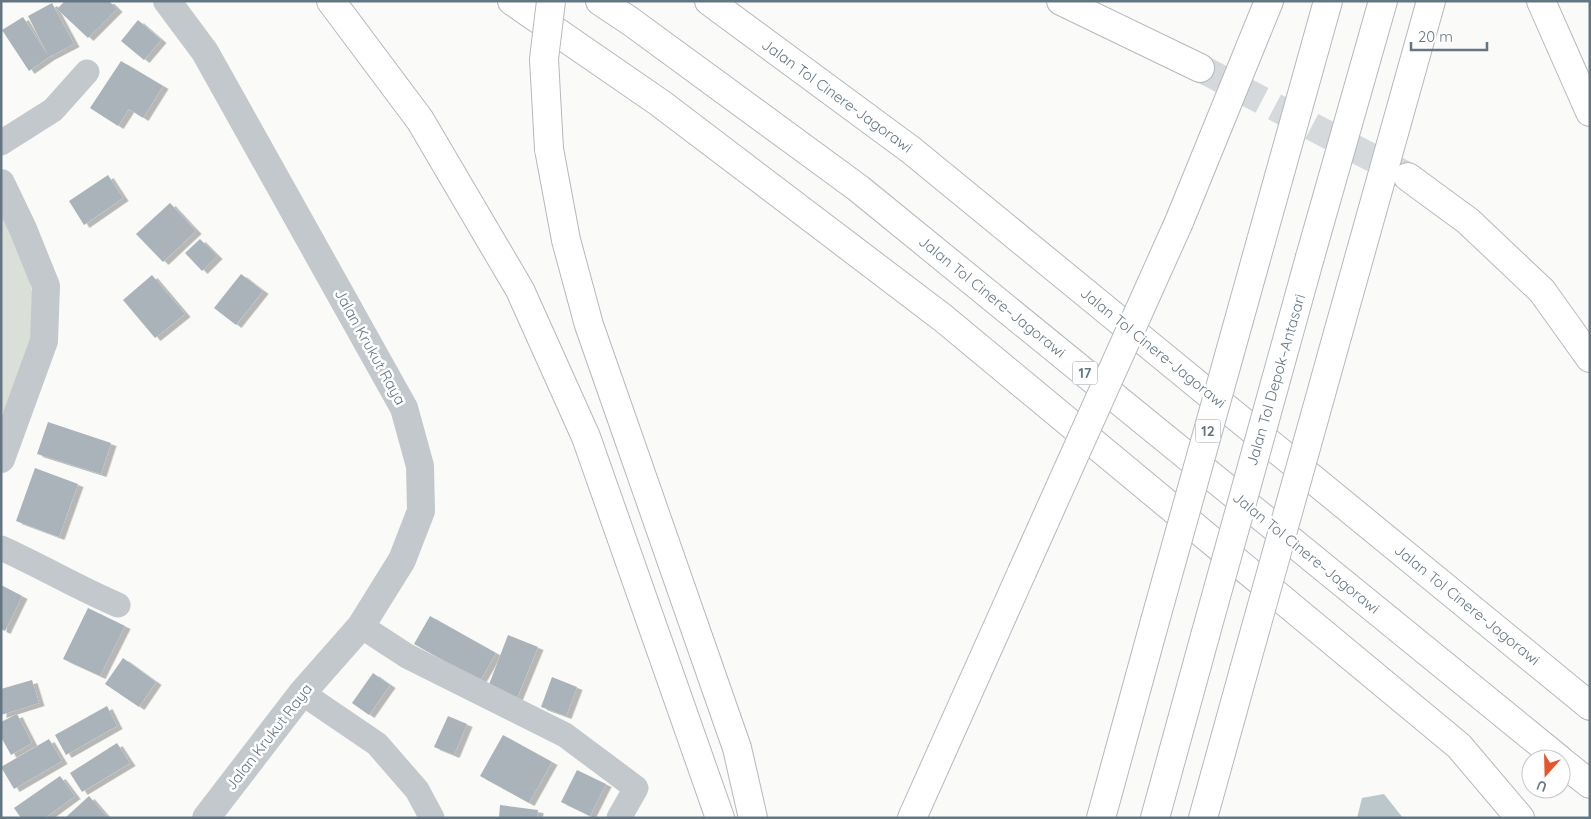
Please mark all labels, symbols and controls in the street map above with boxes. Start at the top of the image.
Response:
scale bar [1411,20,1487,52]
text: 20 m [1418,27,1453,46]
street label: Jalan Tol Cinere-Jagorawi [758,35,916,157]
street label: Jalan Tol Cinere–Jagorawi [915,232,1070,362]
street label: Jalan Tol Cinere-Jagorawi [1077,283,1230,412]
street label: Jalan Krukut Raya [331,285,410,408]
street label: Jalan Tol Depok–Antasari [1242,292,1309,468]
road number: 17 [1072,362,1098,384]
road number: 12 [1196,420,1220,442]
street label: Jalan Tol Cinere–Jagorawi [1229,488,1384,618]
street label: Jalan Tol Cinere-Jagorawi [1391,540,1544,669]
street label: Jalan Krukut Raya [221,680,316,794]
north arrow [1521,749,1571,799]
text: U [1534,776,1549,796]

